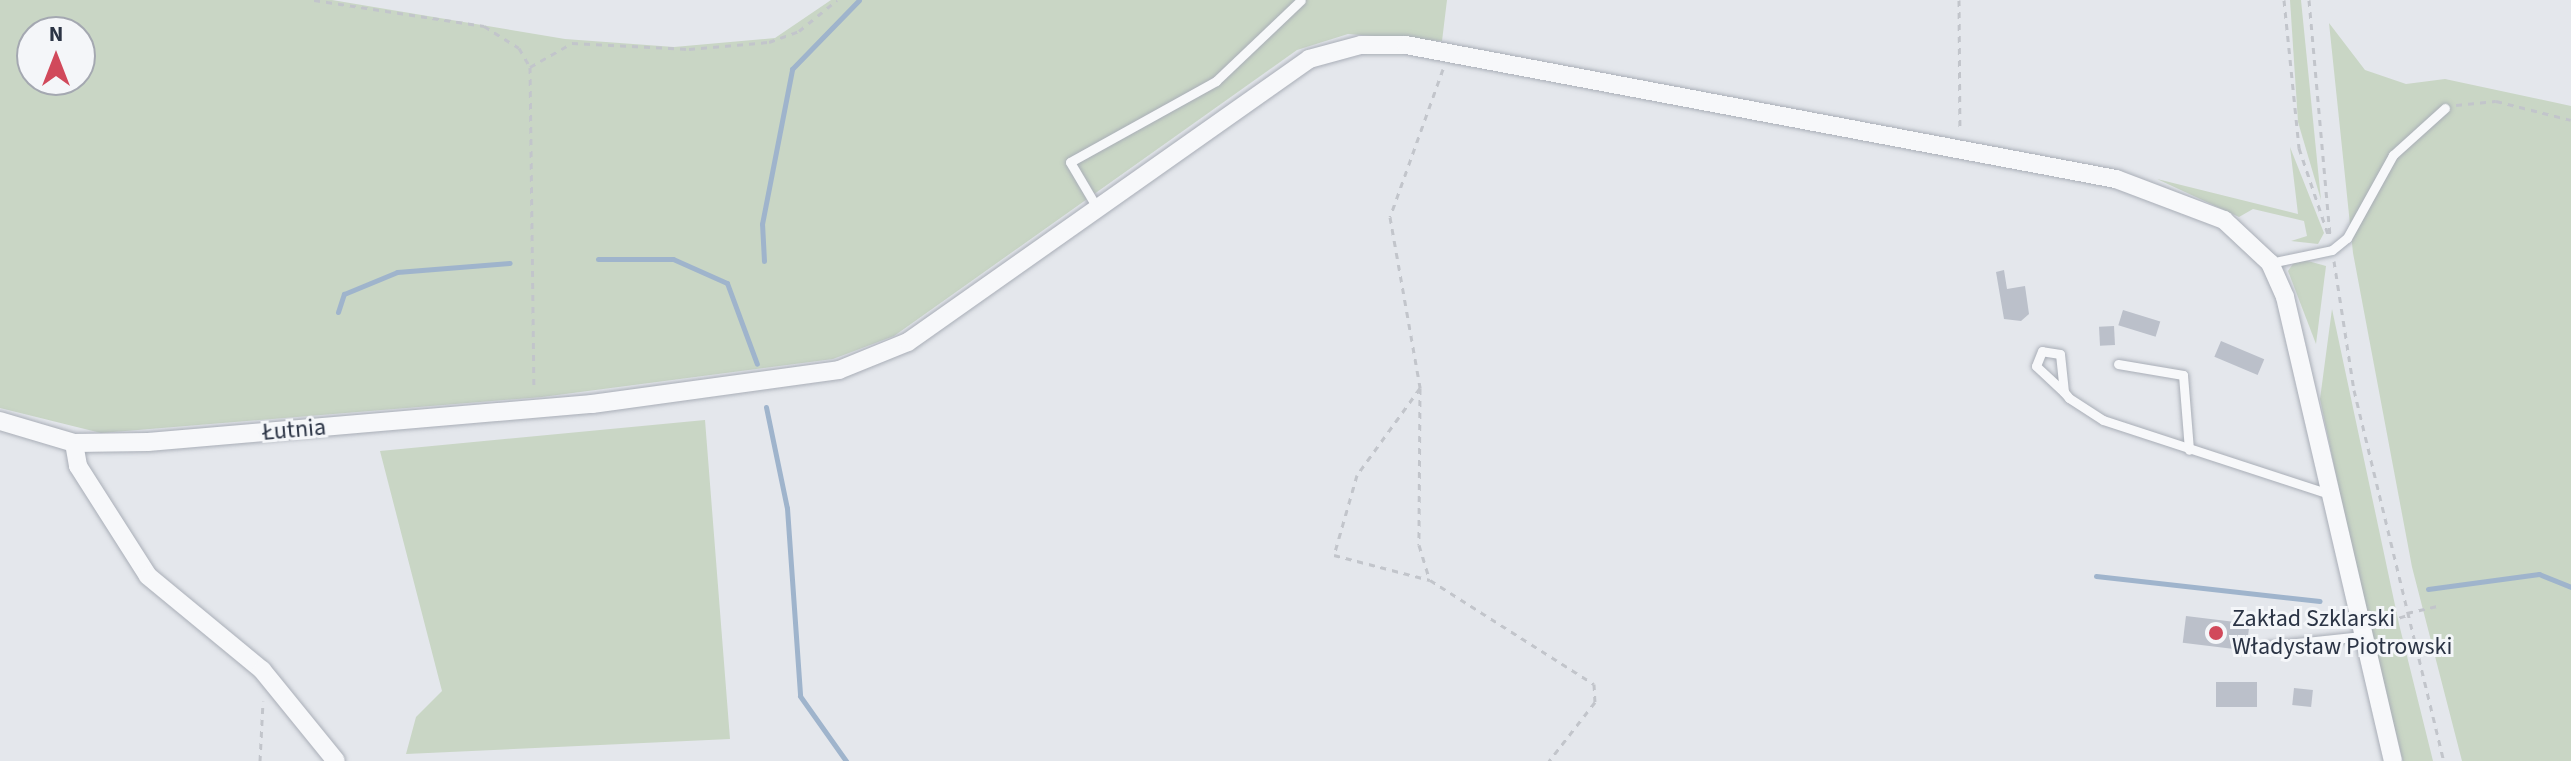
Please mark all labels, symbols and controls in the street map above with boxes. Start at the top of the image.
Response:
north arrow [16,16,96,96]
text: N [49,18,63,50]
street label: Łutnia [261,413,327,447]
place label: Zakład Szklarski Władysław Piotrowski [2232,605,2452,661]
marker: Zakład Szklarski Władysław Piotrowski [2207,624,2225,642]

